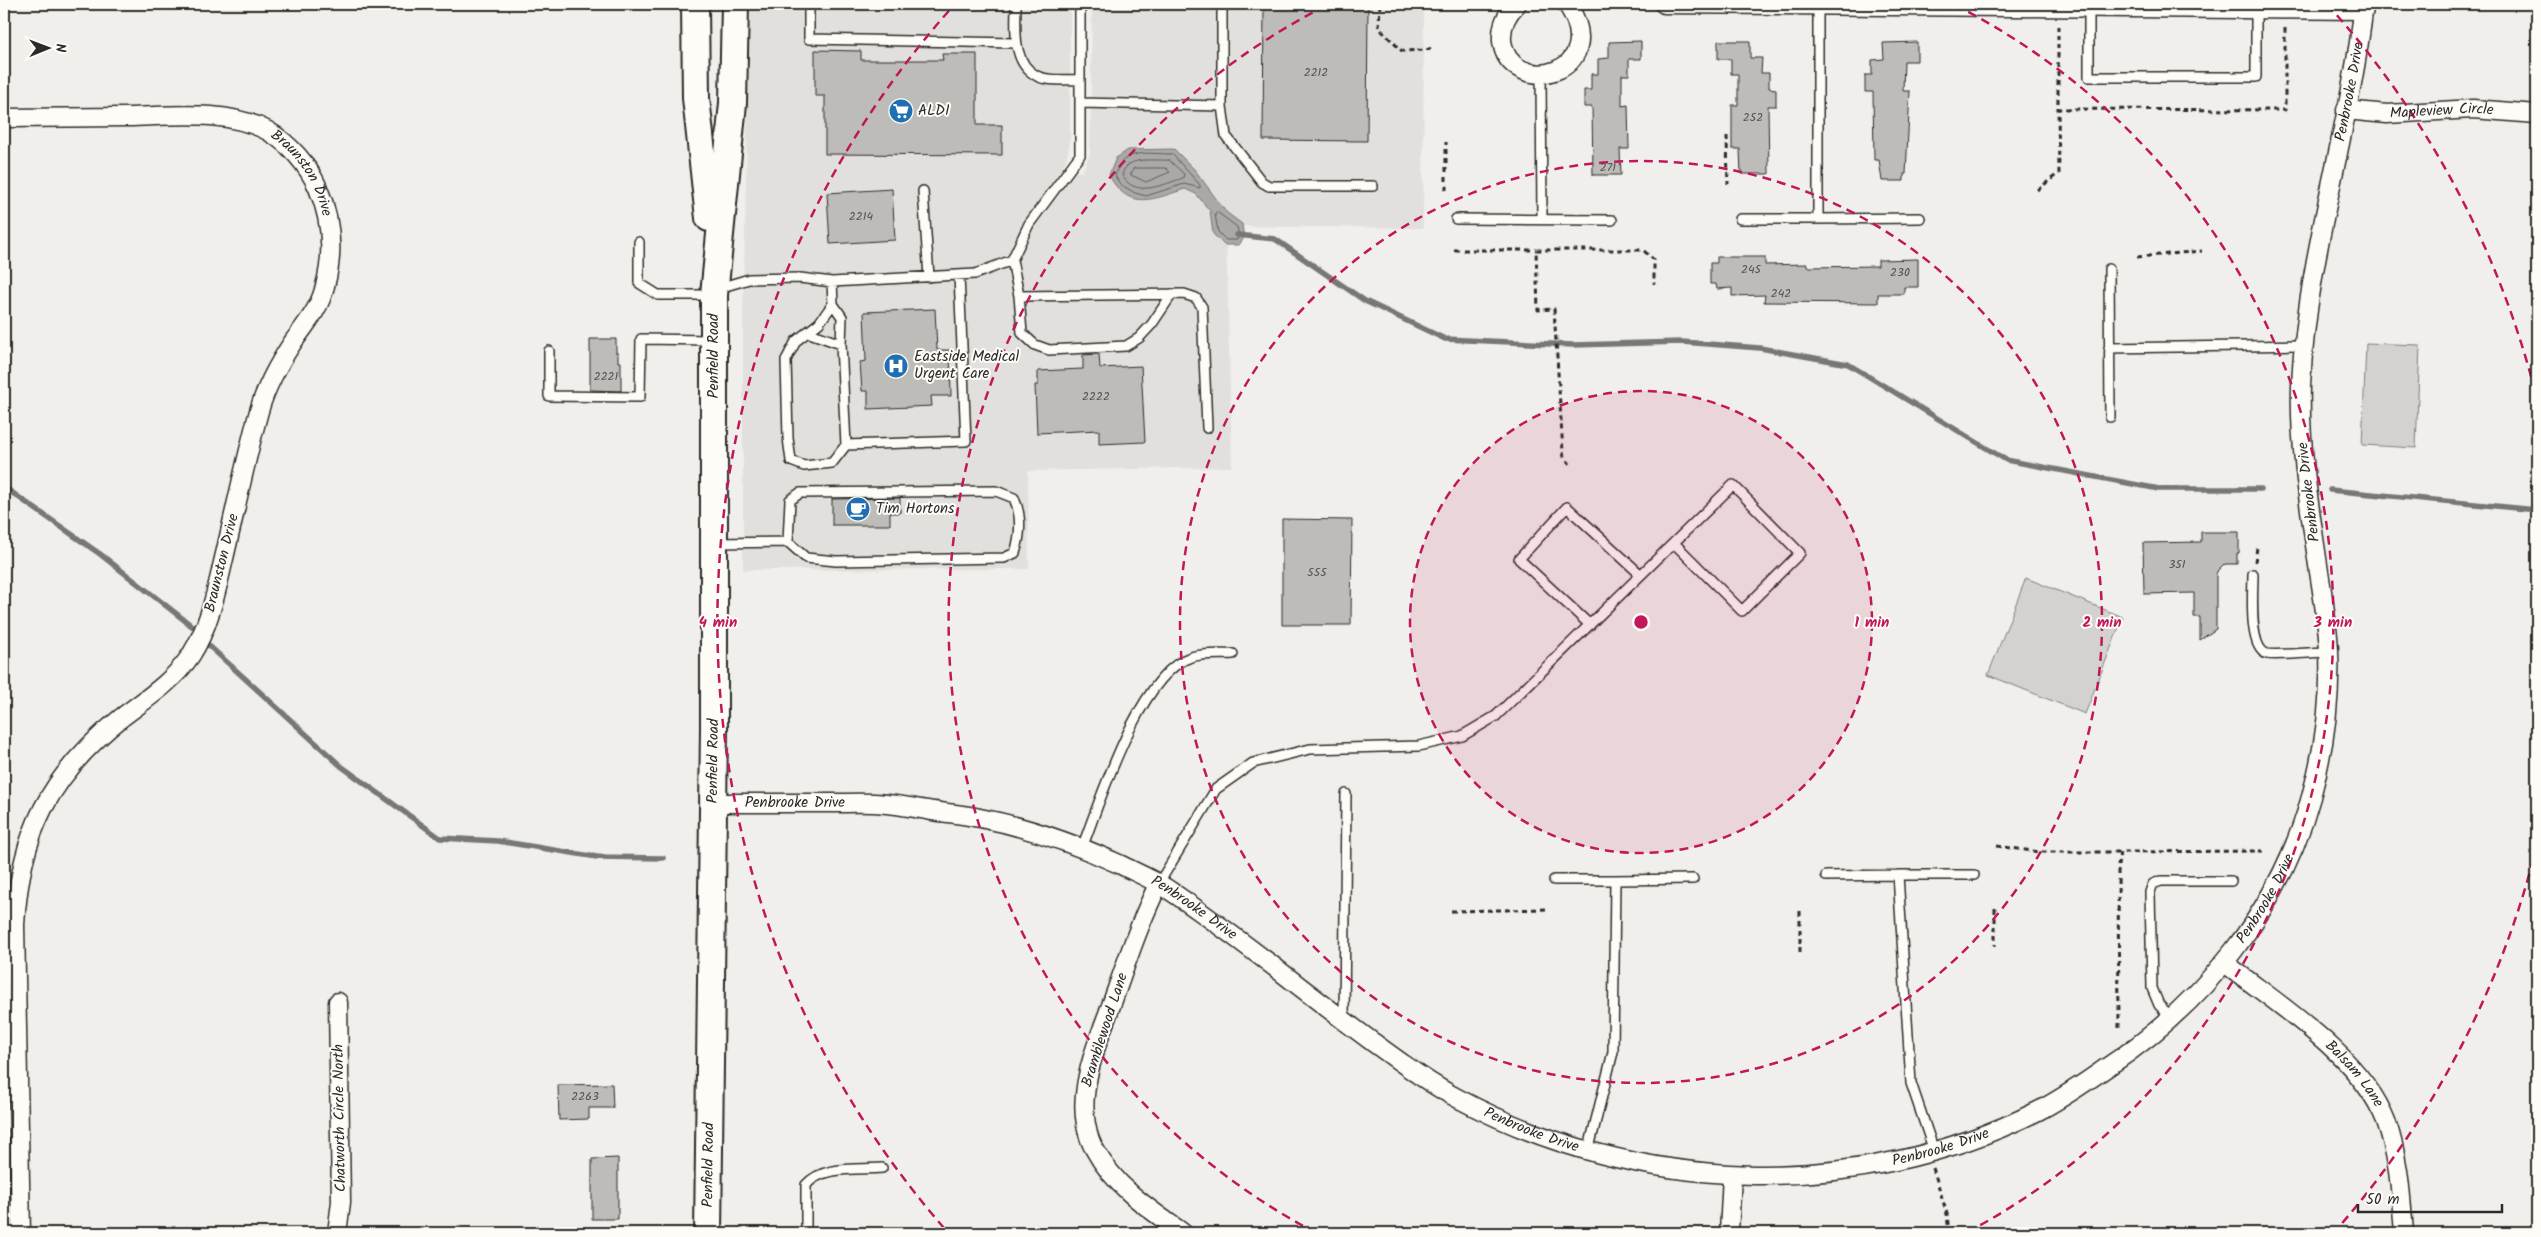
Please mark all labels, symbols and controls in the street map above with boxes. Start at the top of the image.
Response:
north arrow [22,22,72,72]
street label: Penbrooke Drive [2329,40,2371,144]
text: N [49,43,71,53]
house number: 2212 [1304,63,1328,82]
street label: Mapleview Circle [2389,97,2495,126]
supermarket icon: ALDI [888,98,914,124]
place label: ALDI [918,99,950,123]
house number: 252 [1743,108,1763,127]
street label: Braunston Drive [265,124,339,219]
house number: 271 [1600,158,1616,177]
house number: 2214 [849,207,874,226]
house number: 245 [1741,260,1763,279]
house number: 230 [1890,263,1910,282]
house number: 242 [1771,284,1791,303]
street label: Penfield Road [702,313,726,398]
place label: Eastside Medical Urgent Care [914,345,1020,386]
hospital icon: Eastside Medical Urgent Care [883,353,909,379]
house number: 2221 [594,367,619,386]
house number: 2222 [1082,387,1110,406]
street label: Penbrooke Drive [2291,440,2327,543]
cafe icon: Tim Hortons [845,496,871,522]
place label: Tim Hortons [876,497,955,521]
street label: Braunston Drive [198,511,246,615]
house number: 351 [2168,555,2186,574]
house number: 555 [1307,563,1328,582]
text: 4 min [699,611,737,635]
text: 1 min [1855,611,1889,635]
text: 2 min [2082,611,2122,635]
text: 3 min [2313,611,2352,635]
centre of rings [1632,613,1650,631]
street label: Penfield Road [701,718,726,804]
street label: Penbrooke Drive [745,791,845,815]
street label: Penbrooke Drive [2230,850,2301,949]
street label: Penbrooke Drive [1146,870,1242,947]
street label: Bramblewood Lane [1075,969,1135,1090]
street label: Balsam Lane [2319,1035,2390,1112]
street label: Chatworth Circle North [327,1044,353,1192]
house number: 2263 [571,1087,599,1106]
street label: Penbrooke Drive [1480,1101,1582,1159]
street label: Penfield Road [696,1122,721,1208]
street label: Penbrooke Drive [1890,1122,1993,1173]
scale bar [2358,1182,2502,1214]
text: 50 m [2366,1188,2400,1212]

